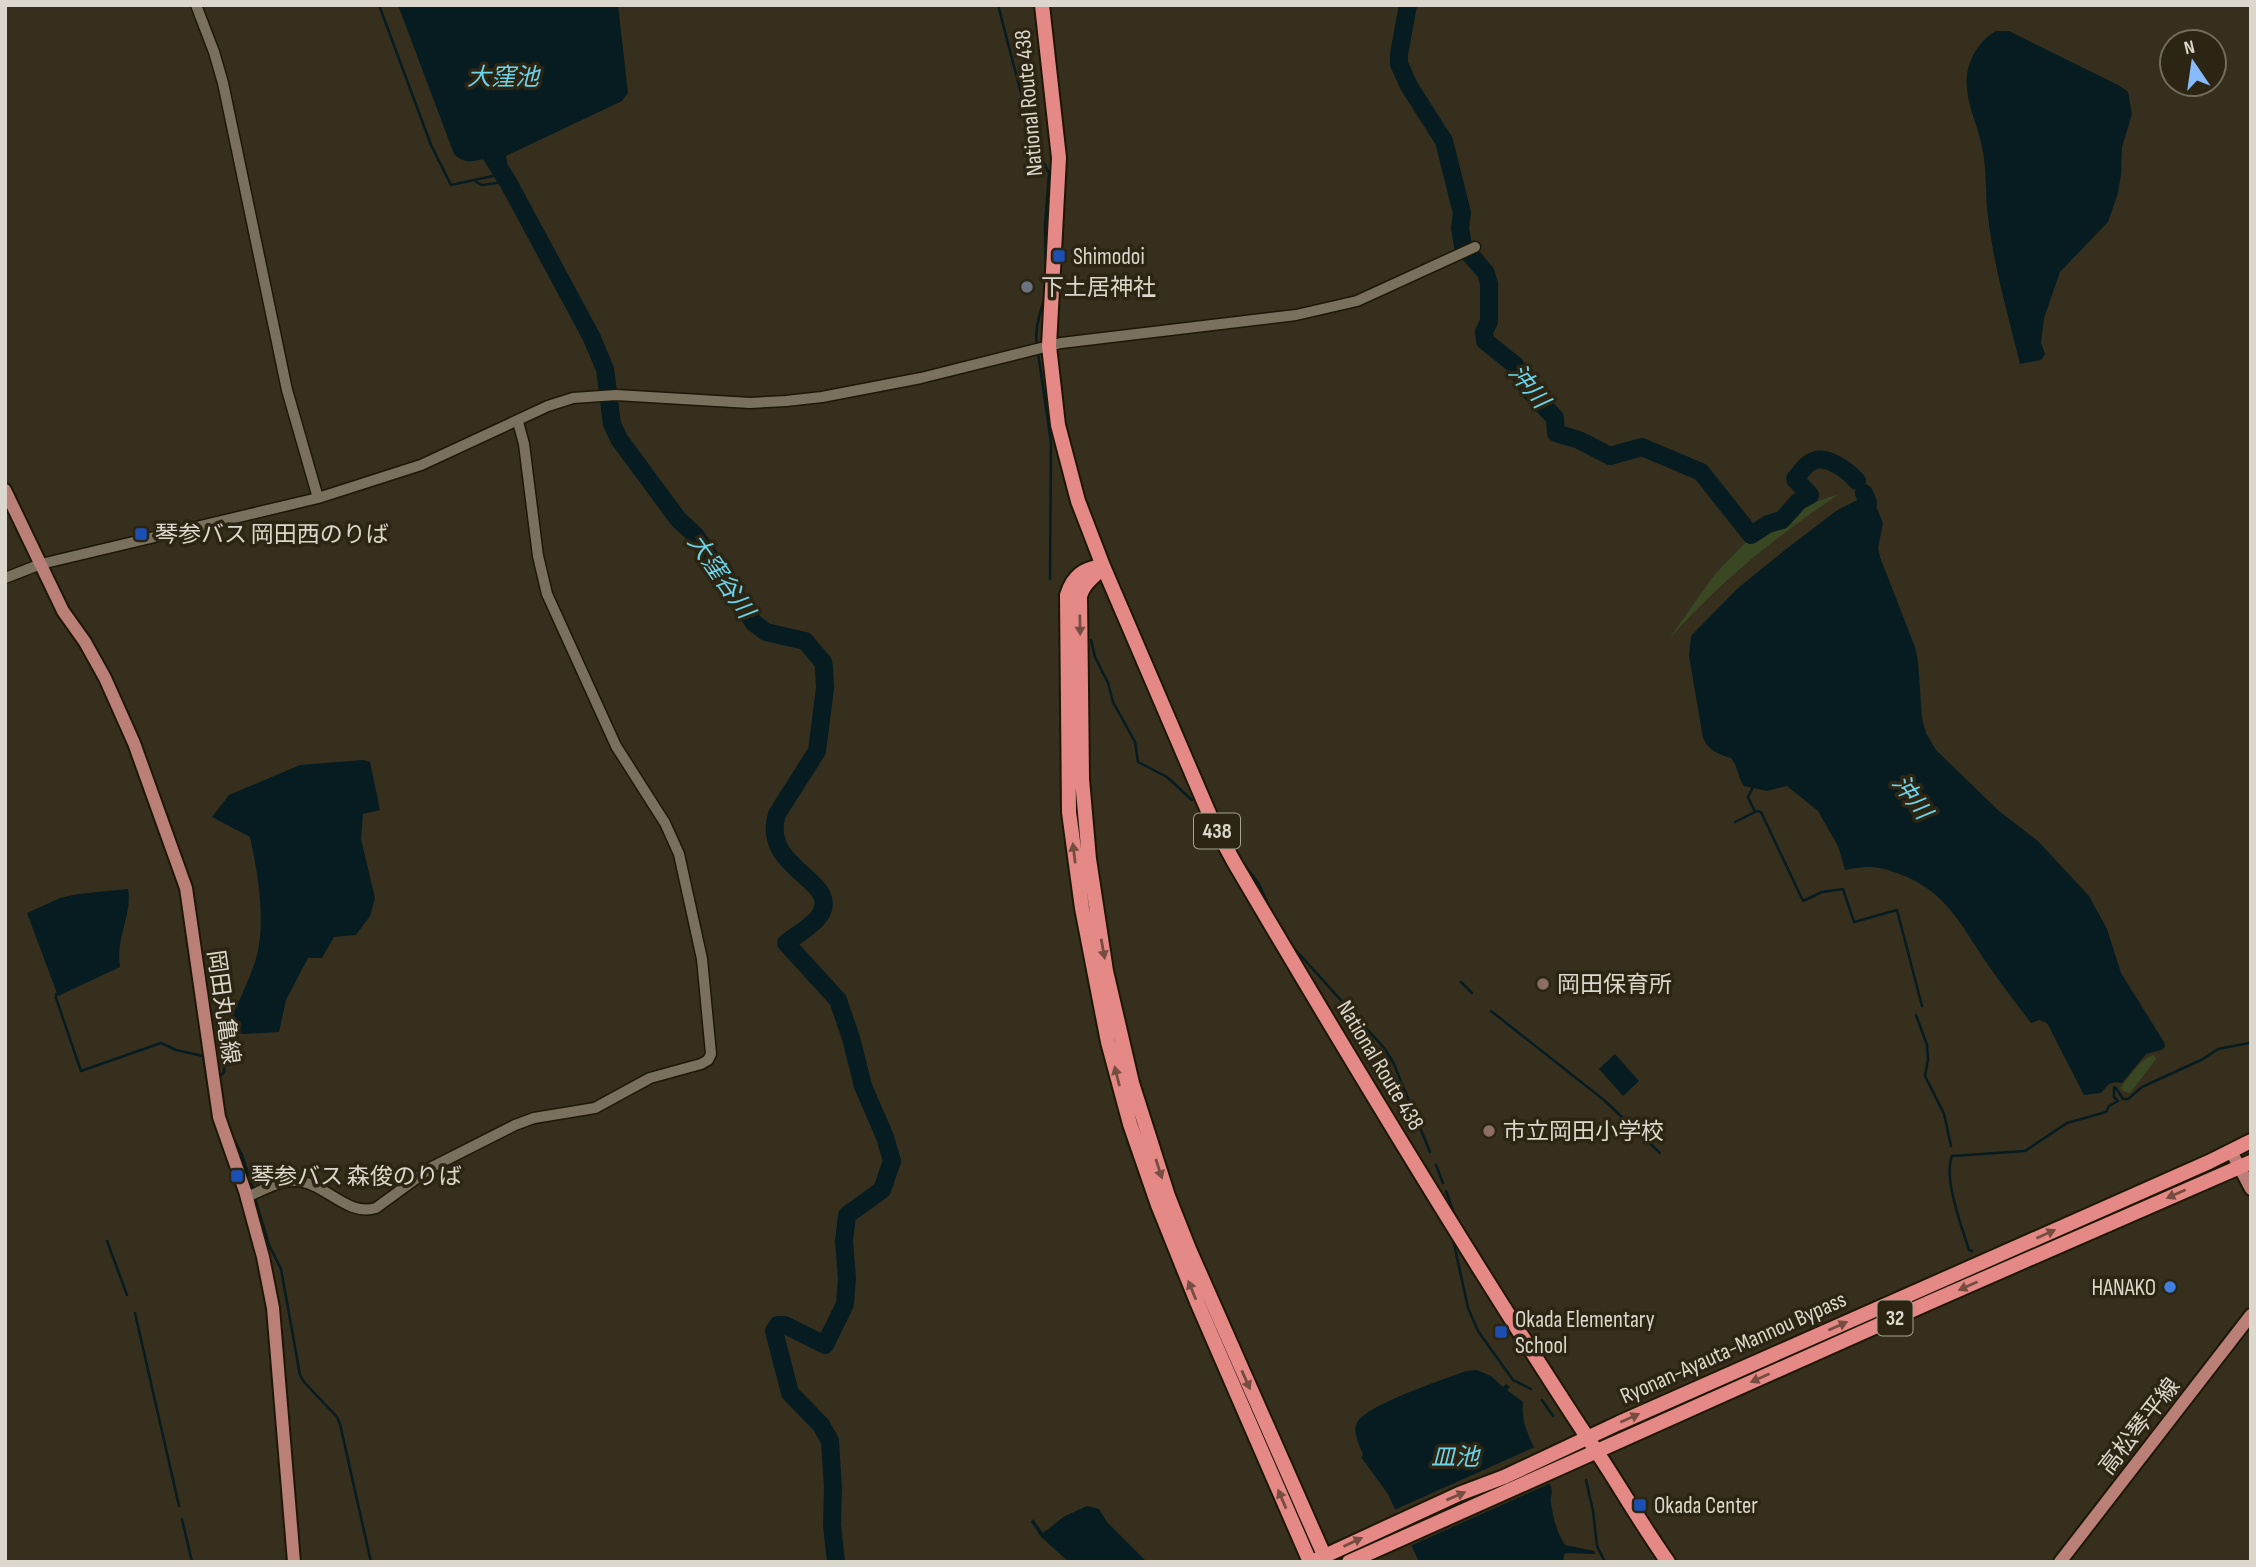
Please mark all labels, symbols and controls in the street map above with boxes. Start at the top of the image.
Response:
north arrow [2158,28,2228,98]
street label: National Route 438 [1009,29,1049,177]
text: N [2182,36,2197,60]
water label: 大窪池 [467,63,541,92]
place label: Shimodoi [1073,243,1145,271]
marker: Shimodoi [1051,248,1067,264]
place label: 下土居神社 [1041,274,1156,302]
marker: 下土居神社 [1019,279,1035,295]
water label: 沖川 [1502,359,1557,416]
place label: 琴参バス 岡田西のりば [155,521,389,549]
marker: 琴参バス 岡田西のりば [133,526,149,542]
water label: 大窪谷川 [681,529,762,626]
one-way arrow [1074,614,1086,636]
water label: 沖川 [1886,769,1939,828]
road number: 438 [1194,814,1240,848]
one-way arrow [1069,841,1080,863]
one-way arrow [1097,938,1108,960]
street label: 岡田丸亀線 [201,948,245,1066]
place label: 岡田保育所 [1557,971,1672,999]
marker: 岡田保育所 [1535,976,1551,992]
street label: National Route 438 [1330,995,1430,1136]
one-way arrow [1111,1065,1122,1087]
place label: 市立岡田小学校 [1503,1118,1664,1146]
marker: 市立岡田小学校 [1481,1123,1497,1139]
one-way arrow [1154,1159,1165,1180]
place label: 琴参バス 森俊のりば [251,1163,462,1191]
marker: 琴参バス 森俊のりば [229,1168,245,1184]
one-way arrow [2166,1188,2186,1200]
one-way arrow [2036,1228,2056,1240]
place label: HANAKO [2091,1274,2156,1302]
marker: HANAKO [2162,1279,2178,1295]
one-way arrow [1186,1280,1197,1301]
one-way arrow [1957,1280,1978,1291]
street label: Ryonan-Ayauta-Mannou Bypass [1616,1285,1851,1410]
road number: 32 [1878,1300,1912,1336]
place label: Okada Elementary School [1515,1306,1655,1360]
one-way arrow [1828,1320,1848,1332]
marker: Okada Elementary School [1493,1324,1509,1340]
one-way arrow [1240,1369,1251,1390]
one-way arrow [1750,1372,1770,1384]
street label: 高松琴平線 [2093,1373,2186,1481]
one-way arrow [1620,1412,1640,1424]
water label: 皿池 [1431,1443,1481,1472]
one-way arrow [1276,1489,1287,1510]
one-way arrow [1446,1490,1467,1501]
place label: Okada Center [1654,1492,1758,1520]
marker: Okada Center [1632,1497,1648,1513]
one-way arrow [1343,1537,1363,1548]

